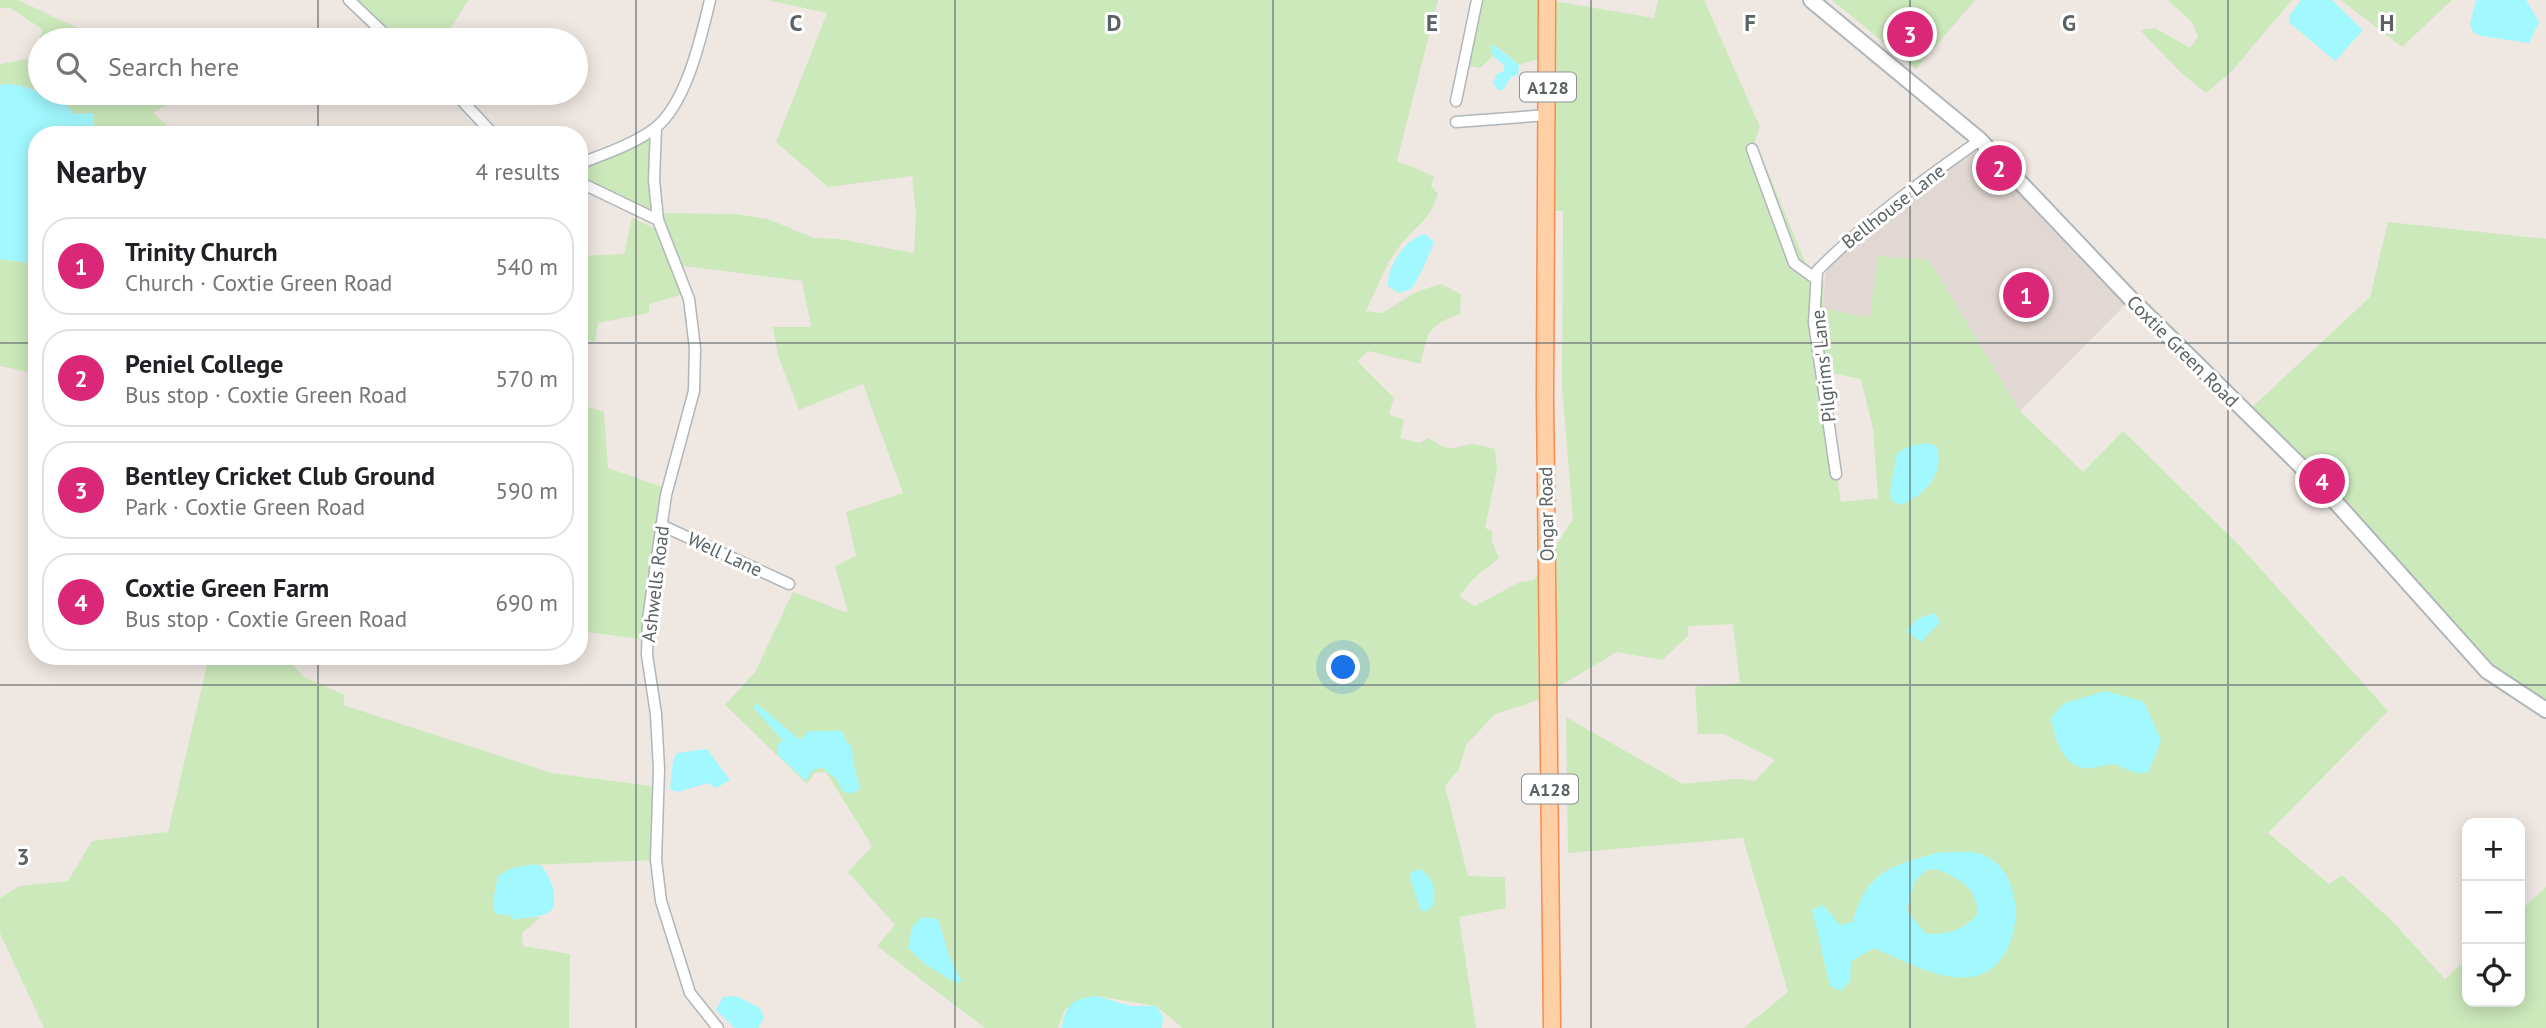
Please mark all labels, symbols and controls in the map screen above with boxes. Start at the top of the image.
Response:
text: C [790,8,803,37]
text: D [1107,8,1121,37]
text: E [1426,8,1438,37]
text: F [1744,8,1756,37]
pin: 3 [1887,8,1933,60]
text: G [2062,8,2076,37]
text: H [2380,8,2394,37]
search box [28,28,588,105]
icon: search [52,48,90,86]
text: Search here [108,50,239,83]
road number: A128 [1520,72,1576,102]
pin: 2 [1976,142,2022,194]
text: Nearby [56,152,146,191]
text: 4 results [476,157,560,186]
street label: Bellhouse Lane [1837,158,1949,254]
text: Trinity Church [125,235,278,268]
text: 1 [74,252,88,281]
text: 540 m [496,252,558,281]
text: Church · Coxtie Green Road [125,268,392,297]
pin: 1 [2003,269,2049,321]
street label: Coxtie Green Road [2122,290,2244,412]
street label: Pilgrims' Lane [1805,309,1841,423]
text: Peniel College [125,347,283,380]
text: 2 [74,364,88,393]
text: 570 m [496,364,558,393]
text: Bus stop · Coxtie Green Road [125,380,407,409]
pin: 4 [2299,455,2345,507]
text: Bentley Cricket Club Ground [125,459,435,492]
street label: Ongar Road [1533,466,1559,562]
text: 3 [74,476,88,505]
text: 590 m [496,476,558,505]
text: Park · Coxtie Green Road [125,492,365,521]
street label: Ashwells Road [636,524,674,644]
street label: Well Lane [684,526,766,582]
text: Coxtie Green Farm [125,571,329,604]
text: 4 [74,588,88,617]
text: 690 m [496,588,558,617]
text: Bus stop · Coxtie Green Road [125,604,407,633]
your location [1326,650,1360,684]
road number: A128 [1522,774,1578,804]
map controls [2462,818,2525,1007]
button: + [2462,818,2525,881]
text: 3 [16,842,30,871]
button: − [2462,881,2525,944]
button: locate [2462,944,2525,1007]

